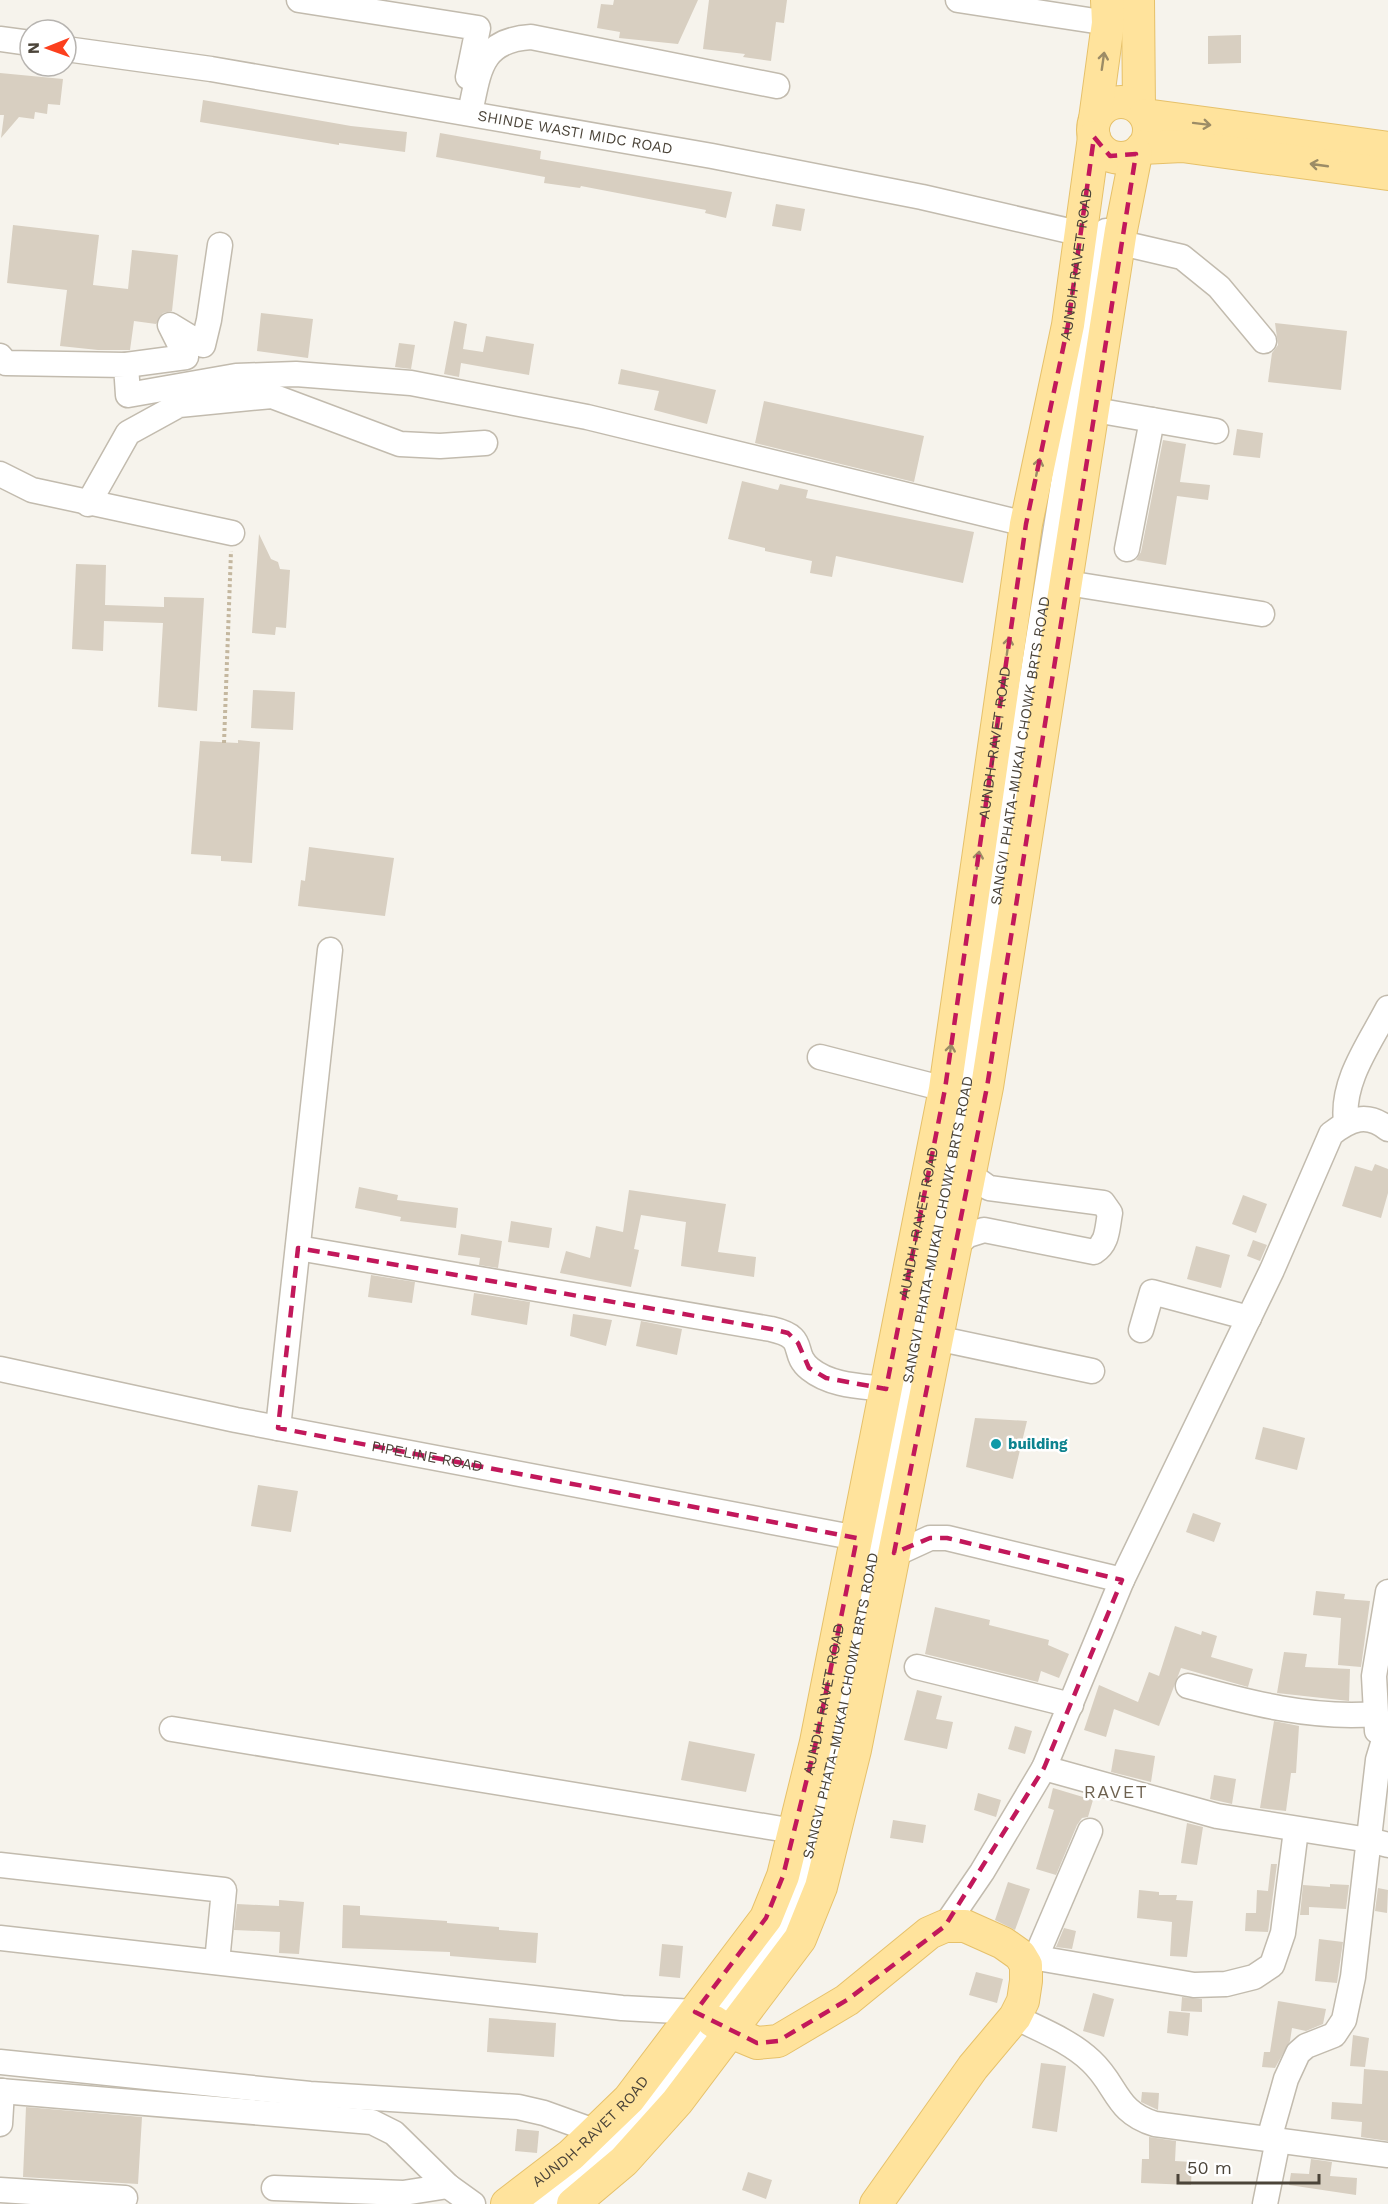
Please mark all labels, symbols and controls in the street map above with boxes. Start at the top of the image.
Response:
north arrow [18,18,78,78]
text: N [24,42,43,54]
one-way arrow [1098,52,1109,72]
street label: SHINDE WASTI MIDC ROAD [476,106,674,158]
one-way arrow [1192,119,1212,130]
one-way arrow [1310,159,1330,170]
street label: AUNDH-RAVET ROAD [1056,186,1096,342]
one-way arrow [1033,458,1044,478]
street label: SANGVI PHATA-MUKAI CHOWK BRTS ROAD [987,595,1054,906]
one-way arrow [1003,636,1014,656]
street label: AUNDH-RAVET ROAD [975,665,1015,820]
one-way arrow [972,850,983,870]
one-way arrow [944,1043,955,1063]
street label: SANGVI PHATA-MUKAI CHOWK BRTS ROAD [898,1075,977,1385]
street label: AUNDH-RAVET ROAD [895,1145,942,1300]
place label: building [1008,1435,1068,1453]
street label: PIPELINE ROAD [370,1437,484,1476]
marker: building [989,1437,1003,1451]
street label: SANGVI PHATA-MUKAI CHOWK BRTS ROAD [799,1551,882,1861]
street label: AUNDH-RAVET ROAD [799,1622,848,1777]
district label: RAVET [1084,1781,1148,1802]
street label: AUNDH-RAVET ROAD [528,2072,652,2191]
scale bar [1178,2147,1319,2185]
text: 50 m [1187,2157,1232,2178]

